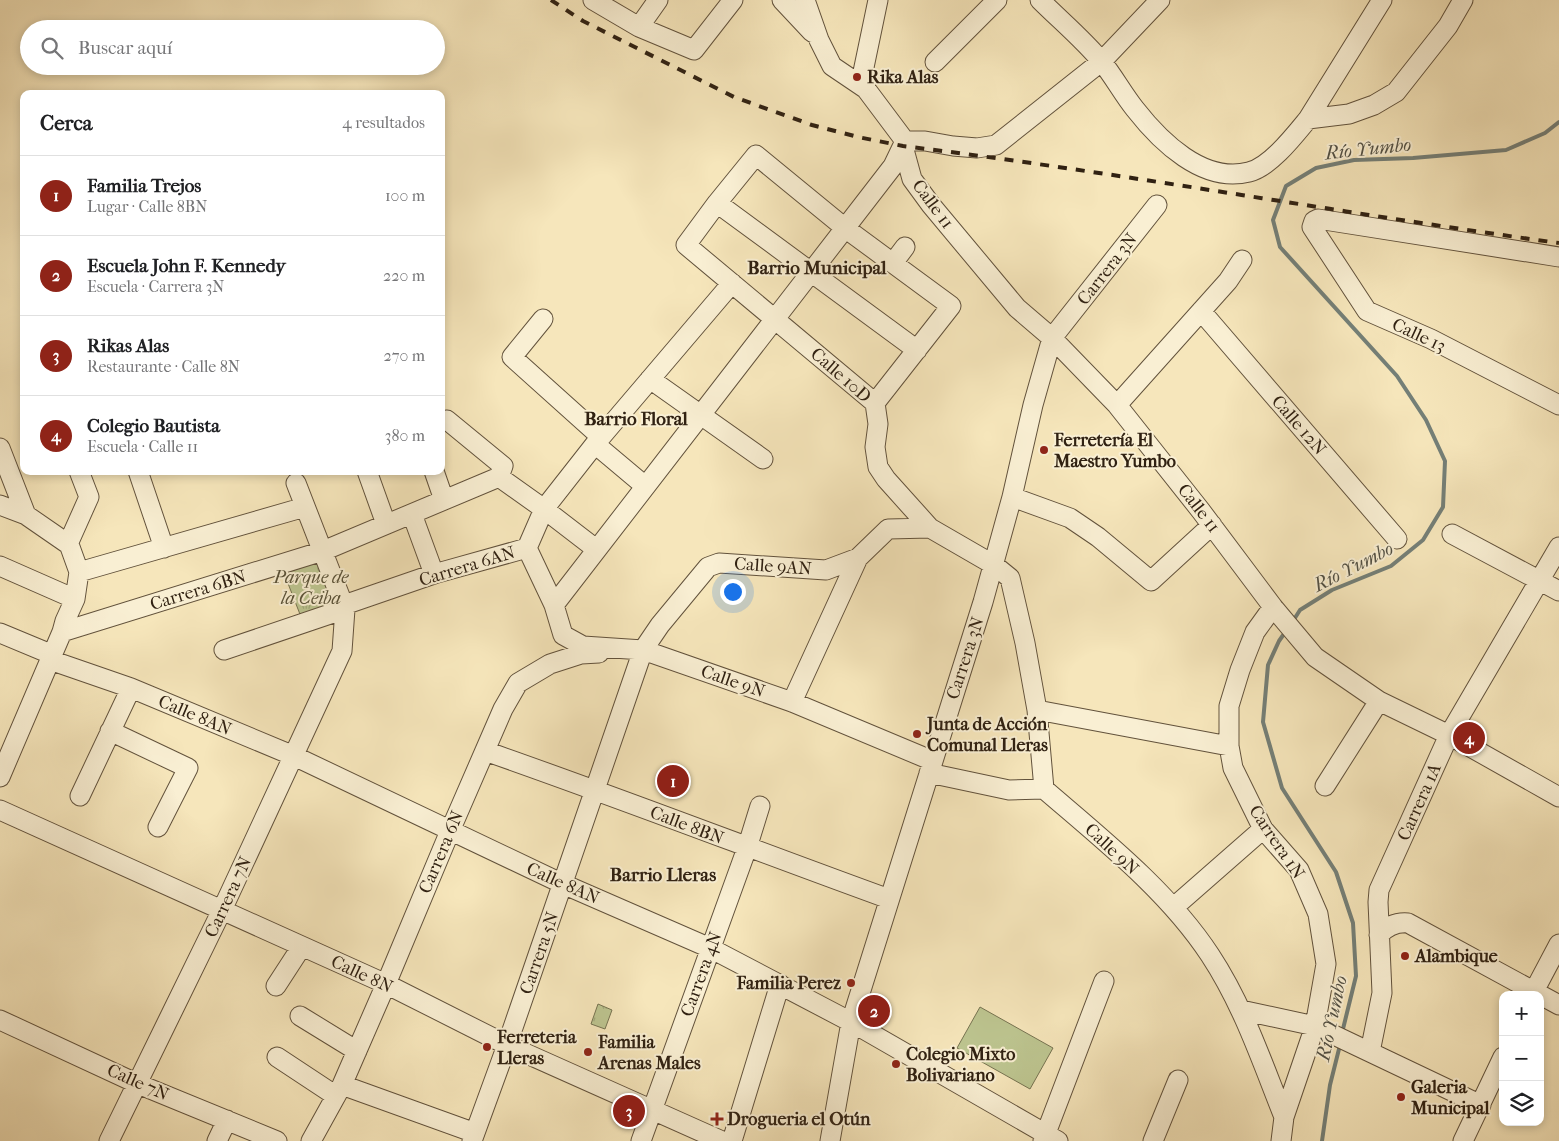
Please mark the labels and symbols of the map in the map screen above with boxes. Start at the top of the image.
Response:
place label: Rika Alas [867,67,939,88]
marker: Rika Alas [851,71,863,83]
water label: Río Yumbo [1322,134,1412,165]
street label: Calle 11 [907,176,958,233]
street label: Carrera 3N [1073,229,1142,309]
district label: Barrio Municipal [747,257,887,279]
street label: Calle 13 [1389,314,1449,357]
street label: Calle 10D [806,343,875,407]
street label: Calle 12N [1267,391,1331,460]
district label: Barrio Floral [584,408,689,430]
place label: Ferretería El Maestro Yumbo [1053,430,1176,472]
marker: Ferretería El Maestro Yumbo [1038,444,1050,456]
street label: Calle 11 [1173,480,1224,537]
water label: Río Yumbo [1308,537,1397,597]
street label: Carrera 6AN [417,542,518,591]
street label: Calle 9AN [733,553,813,580]
street label: Carrera 6BN [148,566,249,615]
park label: Parque de la Ceiba [273,567,349,609]
your location [720,579,746,605]
street label: Carrera 3N [942,614,989,702]
street label: Calle 9N [698,661,768,702]
street label: Calle 8AN [155,691,235,740]
place label: Junta de Acción Comunal Lleras [925,714,1048,756]
pin: 4 [1453,719,1485,757]
marker: Junta de Acción Comunal Lleras [911,728,923,740]
street label: Carrera 1A [1393,760,1446,844]
pin: 1 [657,762,689,800]
street label: Carrera 1N [1244,801,1309,883]
street label: Calle 8BN [647,802,727,849]
street label: Carrera 6N [415,807,468,897]
street label: Calle 9N [1080,819,1143,880]
street label: Carrera 7N [201,853,256,941]
street label: Calle 8AN [523,858,603,909]
district label: Barrio Lleras [610,864,716,886]
street label: Carrera 5N [516,909,563,997]
street label: Carrera 4N [676,929,727,1019]
place label: Alambique [1414,946,1498,967]
marker: Alambique [1399,950,1411,962]
street label: Calle 8N [328,951,396,998]
place label: Familia Perez [736,973,841,994]
water label: Río Yumbo [1312,974,1352,1065]
marker: Familia Perez [845,977,857,989]
pin: 2 [858,992,890,1030]
place label: Ferreteria Lleras [496,1027,577,1069]
place label: Familia Arenas Males [597,1032,701,1074]
marker: Ferreteria Lleras [481,1041,493,1053]
place label: Colegio Mixto Bolivariano [906,1044,1015,1086]
marker: Familia Arenas Males [582,1046,594,1058]
marker: Colegio Mixto Bolivariano [890,1058,902,1070]
street label: Calle 7N [104,1060,172,1105]
place label: Galeria Municipal [1410,1077,1490,1119]
marker: Galeria Municipal [1395,1091,1407,1103]
pin: 3 [613,1092,645,1130]
place label: Drogueria el Otún [727,1109,871,1130]
marker: Drogueria el Otún [711,1113,723,1125]

